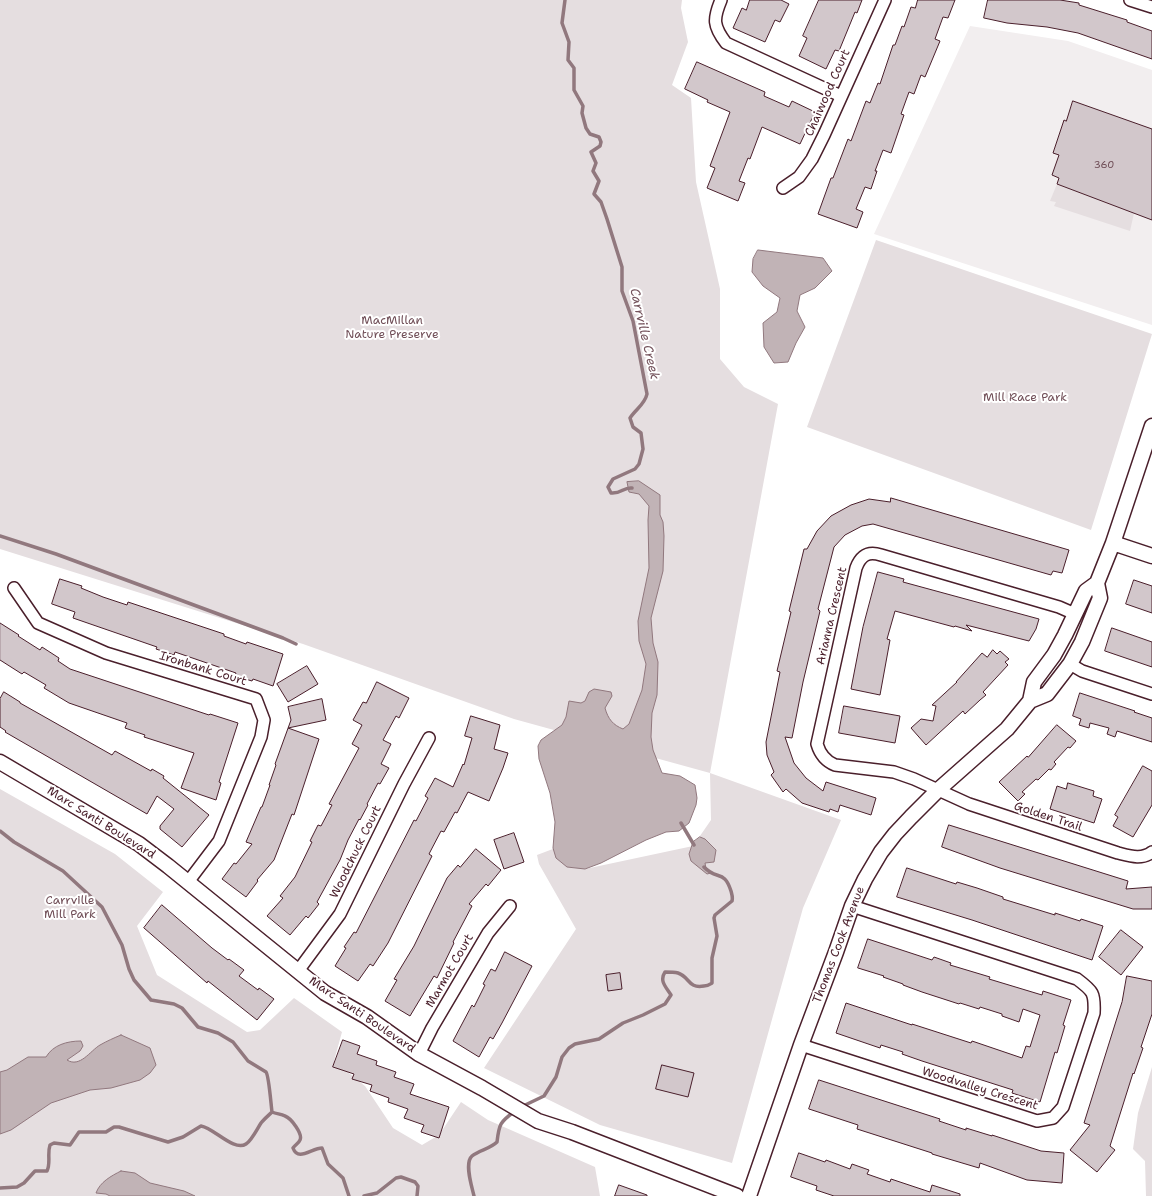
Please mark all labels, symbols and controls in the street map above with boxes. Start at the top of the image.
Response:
street label: Chaiwood Court [802,47,854,139]
house number: 360 [1094,159,1114,171]
water label: Carrville Creek [626,287,662,381]
park label: MacMillan Nature Preserve [345,314,439,342]
park label: Mill Race Park [983,391,1067,405]
street label: Arianna Crescent [814,566,850,666]
street label: Ironbank Court [158,649,248,689]
street label: Marc Santi Boulevard [44,784,158,862]
street label: Golden Trail [1012,799,1084,835]
street label: Woodchuck Court [327,803,385,901]
street label: Thomas Cook Avenue [810,884,868,1006]
park label: Carrville Mill Park [44,894,96,922]
street label: Marmot Court [423,932,477,1010]
street label: Marc Santi Boulevard [306,974,418,1056]
street label: Woodvalley Crescent [920,1064,1040,1114]

